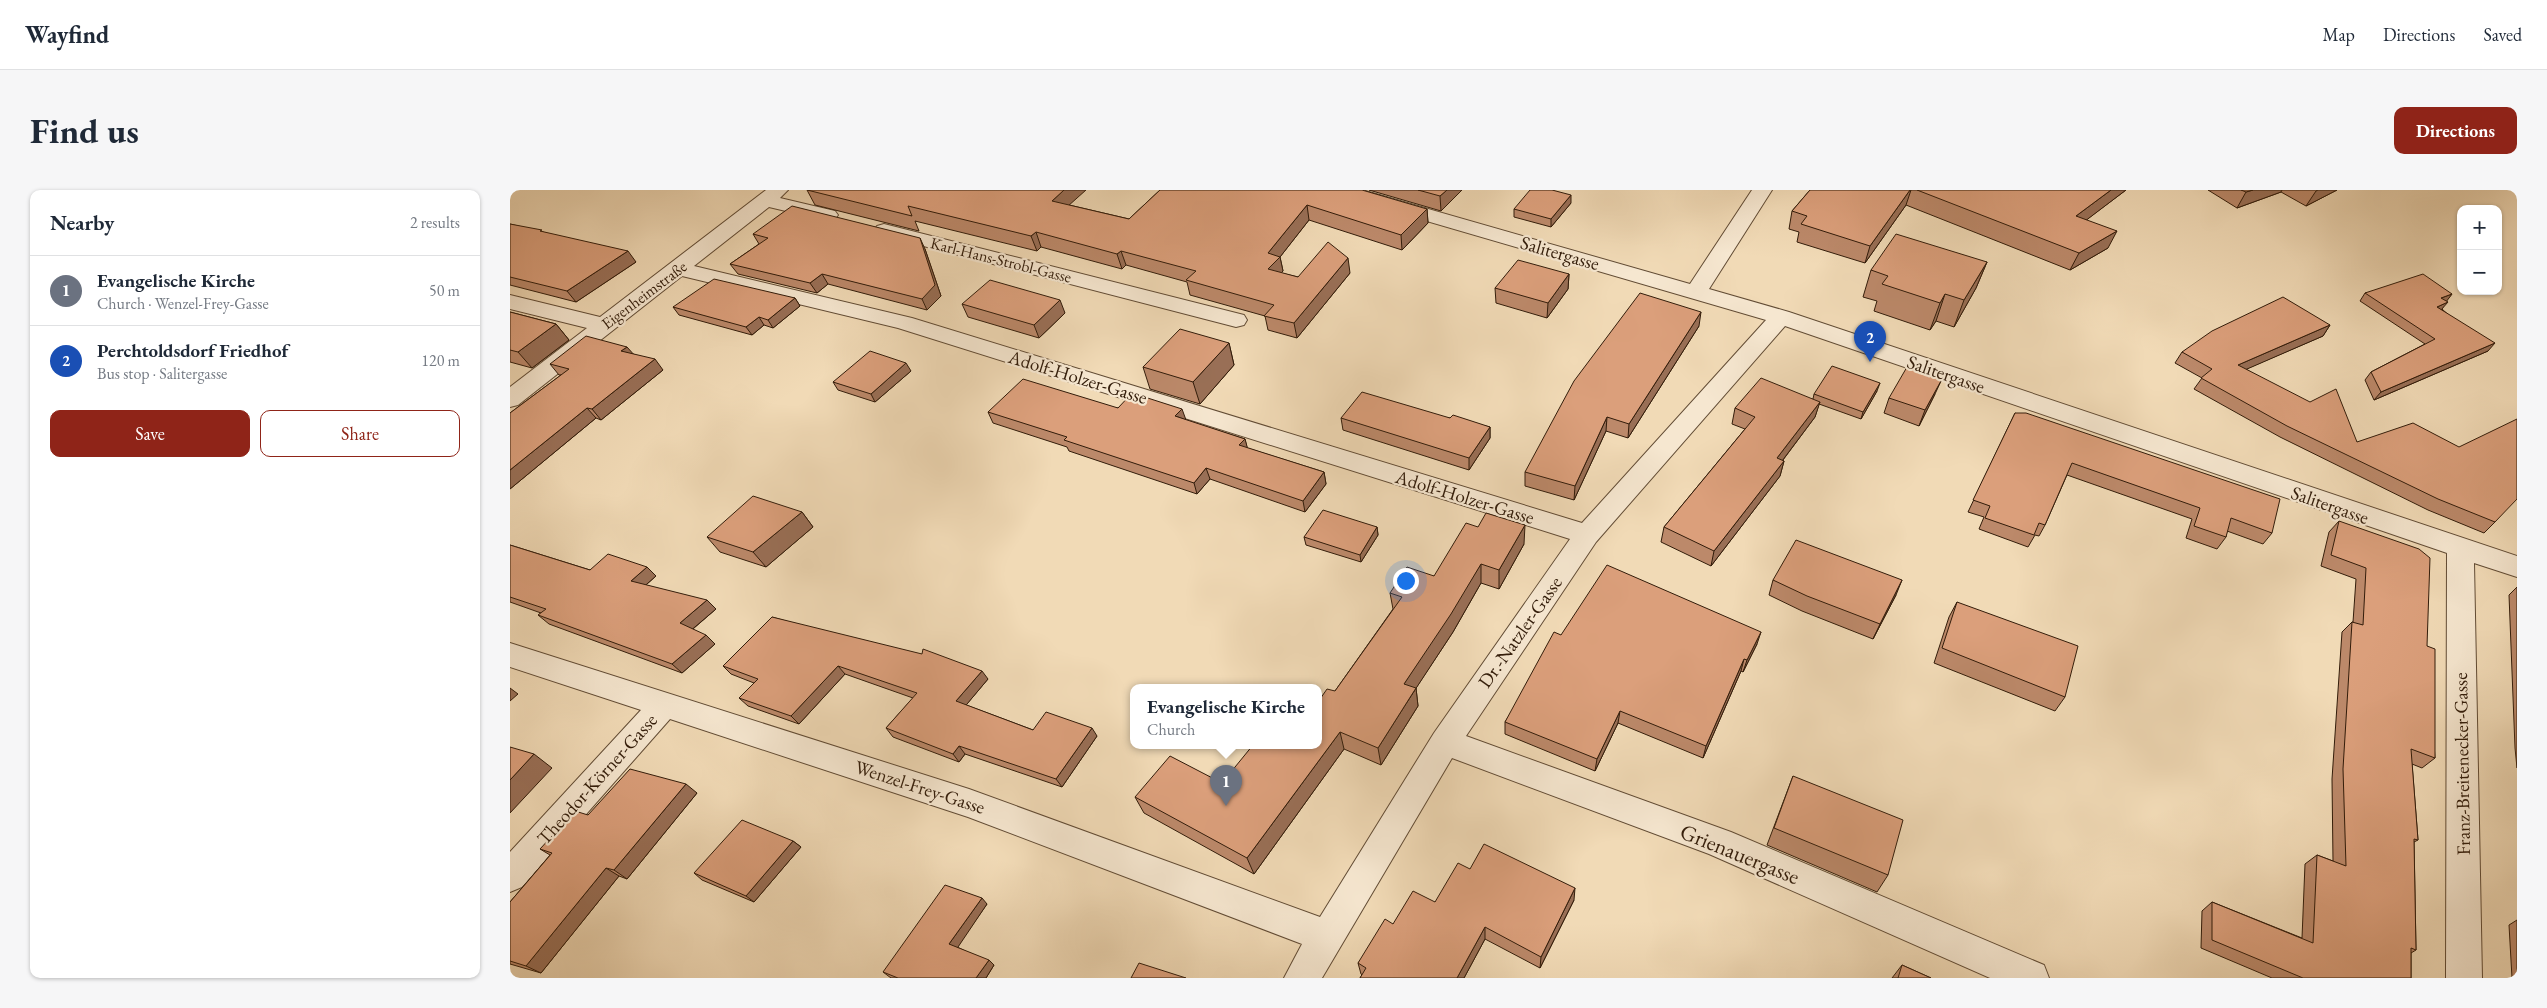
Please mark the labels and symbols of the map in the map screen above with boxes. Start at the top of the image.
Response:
street label: Salitergasse [1518,230,1602,276]
street label: Karl-Hans-Strobl-Gasse [928,232,1074,288]
street label: Eigenheimstraße [597,256,691,334]
pin: 2 [1854,321,1886,362]
street label: Adolf-Holzer-Gasse [1005,344,1151,410]
street label: Salitergasse [1904,349,1988,399]
street label: Adolf-Holzer-Gasse [1392,464,1538,530]
street label: Salitergasse [2288,480,2372,530]
your location [1393,568,1419,594]
street label: Dr.-Natzler-Gasse [1472,571,1568,693]
street label: Franz-Breitenecker-Gasse [2448,672,2476,856]
street label: Theodor-Körner-Gasse [531,708,663,850]
street label: Wenzel-Frey-Gasse [852,754,988,820]
pin: 1 [1210,765,1242,806]
street label: Grienauergasse [1676,817,1804,891]

